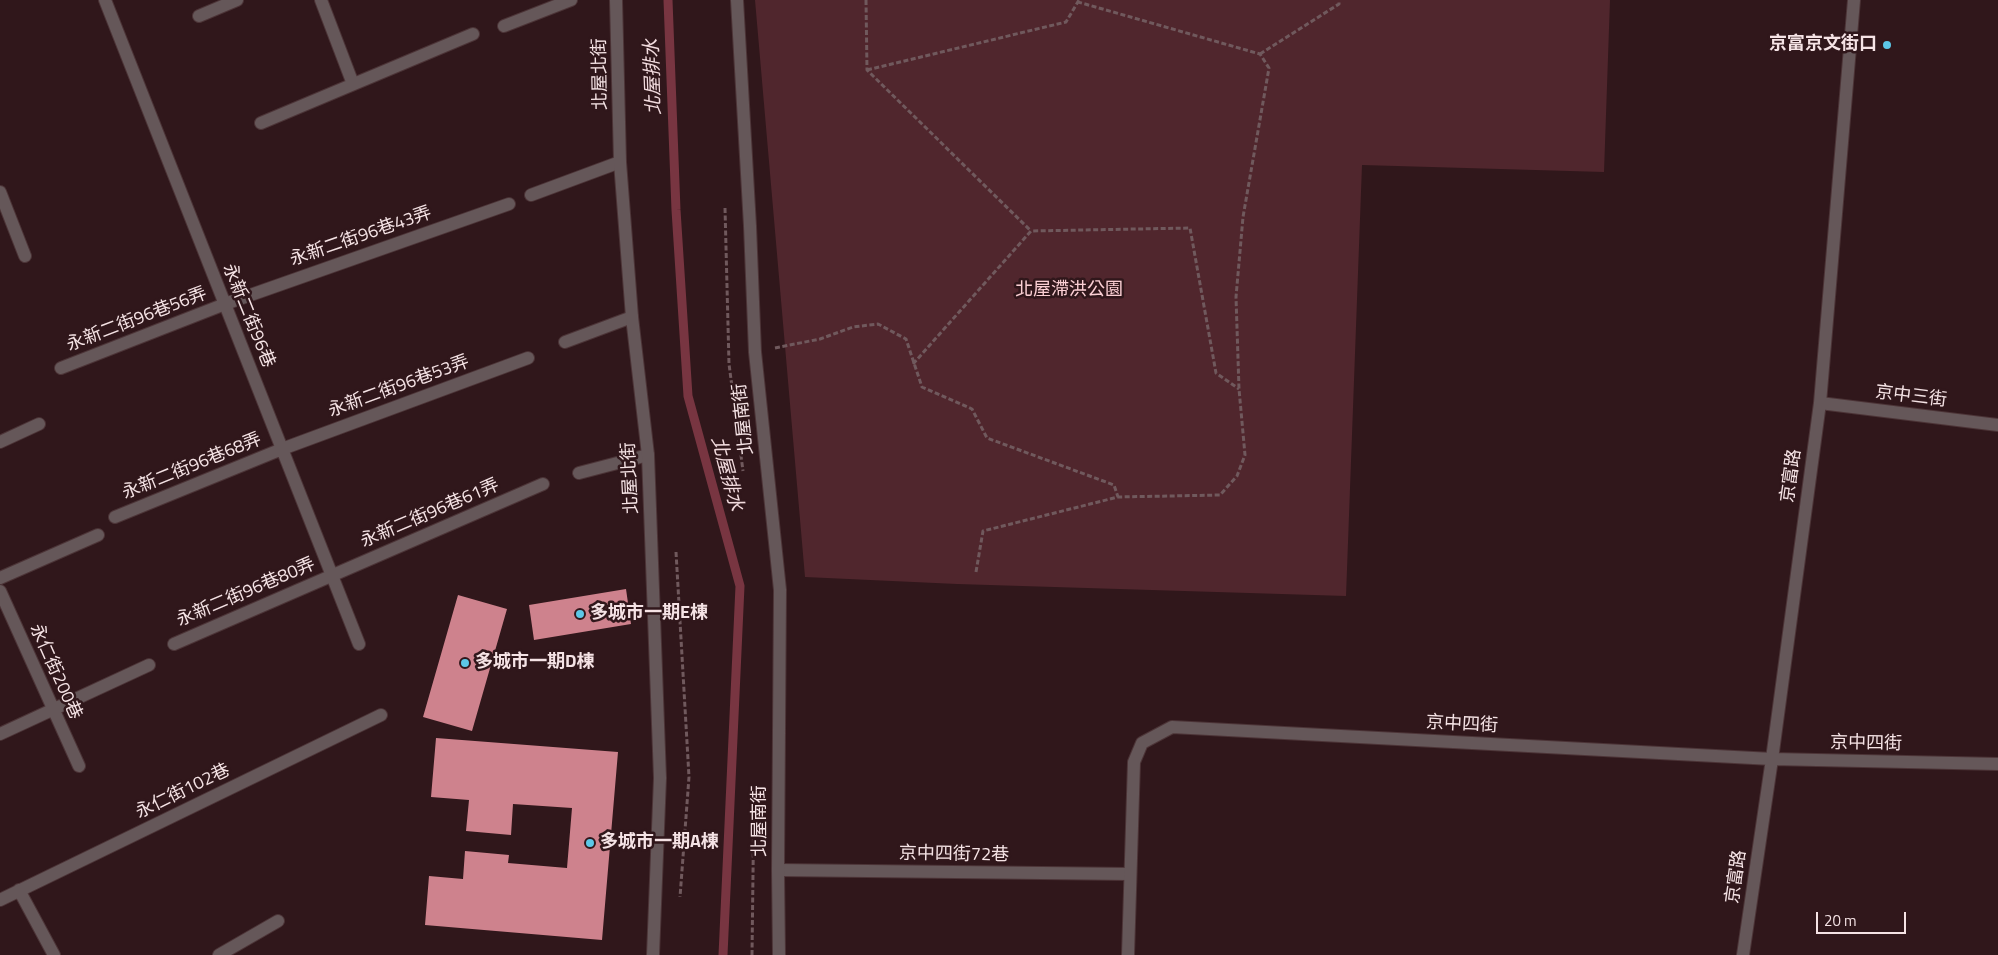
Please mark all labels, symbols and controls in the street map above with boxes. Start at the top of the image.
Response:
place label: 京富京文街口 [1769,34,1877,56]
street label: 北屋北街 [590,38,612,110]
water label: 北屋排水 [641,39,667,115]
marker: 京富京文街口 [1881,39,1893,51]
street label: 永新二街96巷43弄 [287,203,435,271]
street label: 永新二街96巷 [217,261,279,371]
park label: 北屋滯洪公園 [1015,280,1123,302]
street label: 永新二街96巷56弄 [64,283,210,357]
street label: 永新二街96巷53弄 [326,351,472,423]
street label: 北屋南街 [729,382,759,456]
street label: 京中三街 [1874,382,1948,412]
street label: 永新二街96巷68弄 [119,429,265,505]
water label: 北屋排水 [705,434,747,514]
street label: 北屋北街 [618,441,644,515]
street label: 京富路 [1778,448,1806,504]
street label: 永新二街96巷61弄 [358,475,502,553]
street label: 永新二街96巷80弄 [174,554,318,632]
place label: 多城市一期E棟 [590,603,708,625]
marker: 多城市一期E棟 [574,608,586,620]
street label: 永仁街200巷 [24,621,86,723]
place label: 多城市一期D棟 [475,652,594,674]
marker: 多城市一期D棟 [459,657,471,669]
street label: 京中四街 [1425,712,1499,738]
street label: 京中四街 [1830,733,1902,755]
street label: 永仁街102巷 [132,760,234,824]
street label: 北屋南街 [750,785,772,857]
place label: 多城市一期A棟 [600,832,719,854]
marker: 多城市一期A棟 [584,837,596,849]
street label: 京中四街72巷 [899,843,1009,867]
street label: 京富路 [1723,849,1751,905]
scale bar [1818,902,1908,934]
text: 20 m [1824,909,1857,932]

